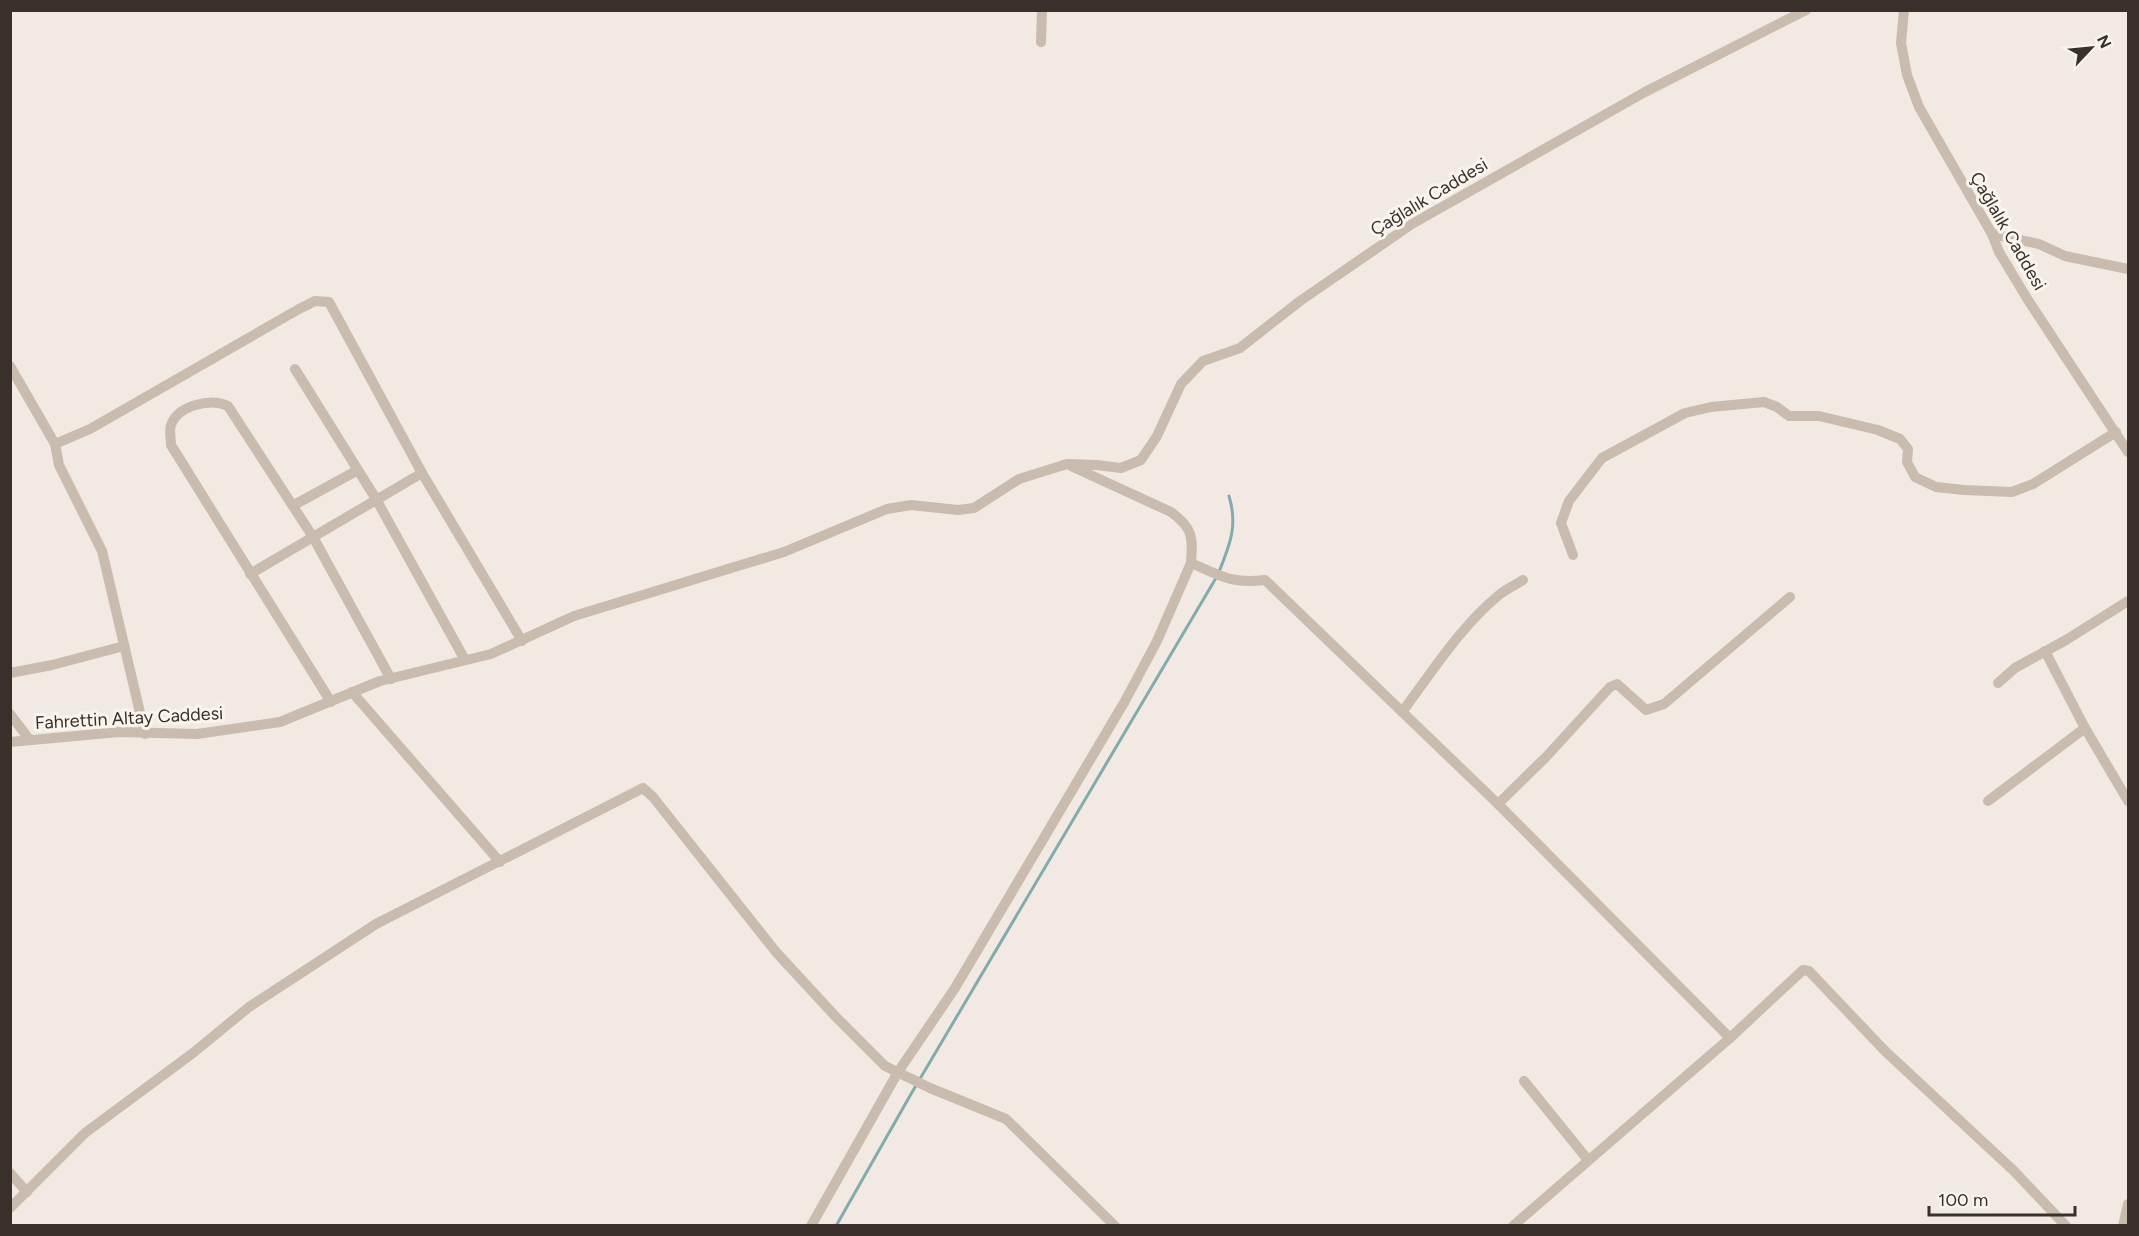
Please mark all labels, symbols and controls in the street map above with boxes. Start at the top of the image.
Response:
north arrow [2061,18,2121,78]
text: N [2093,32,2115,51]
street label: Çağlalık Caddesi [1366,153,1492,241]
street label: Çağlalık Caddesi [1965,168,2051,294]
street label: Fahrettin Altay Caddesi [34,702,224,734]
scale bar [1929,1179,2074,1217]
text: 100 m [1938,1189,1988,1211]

